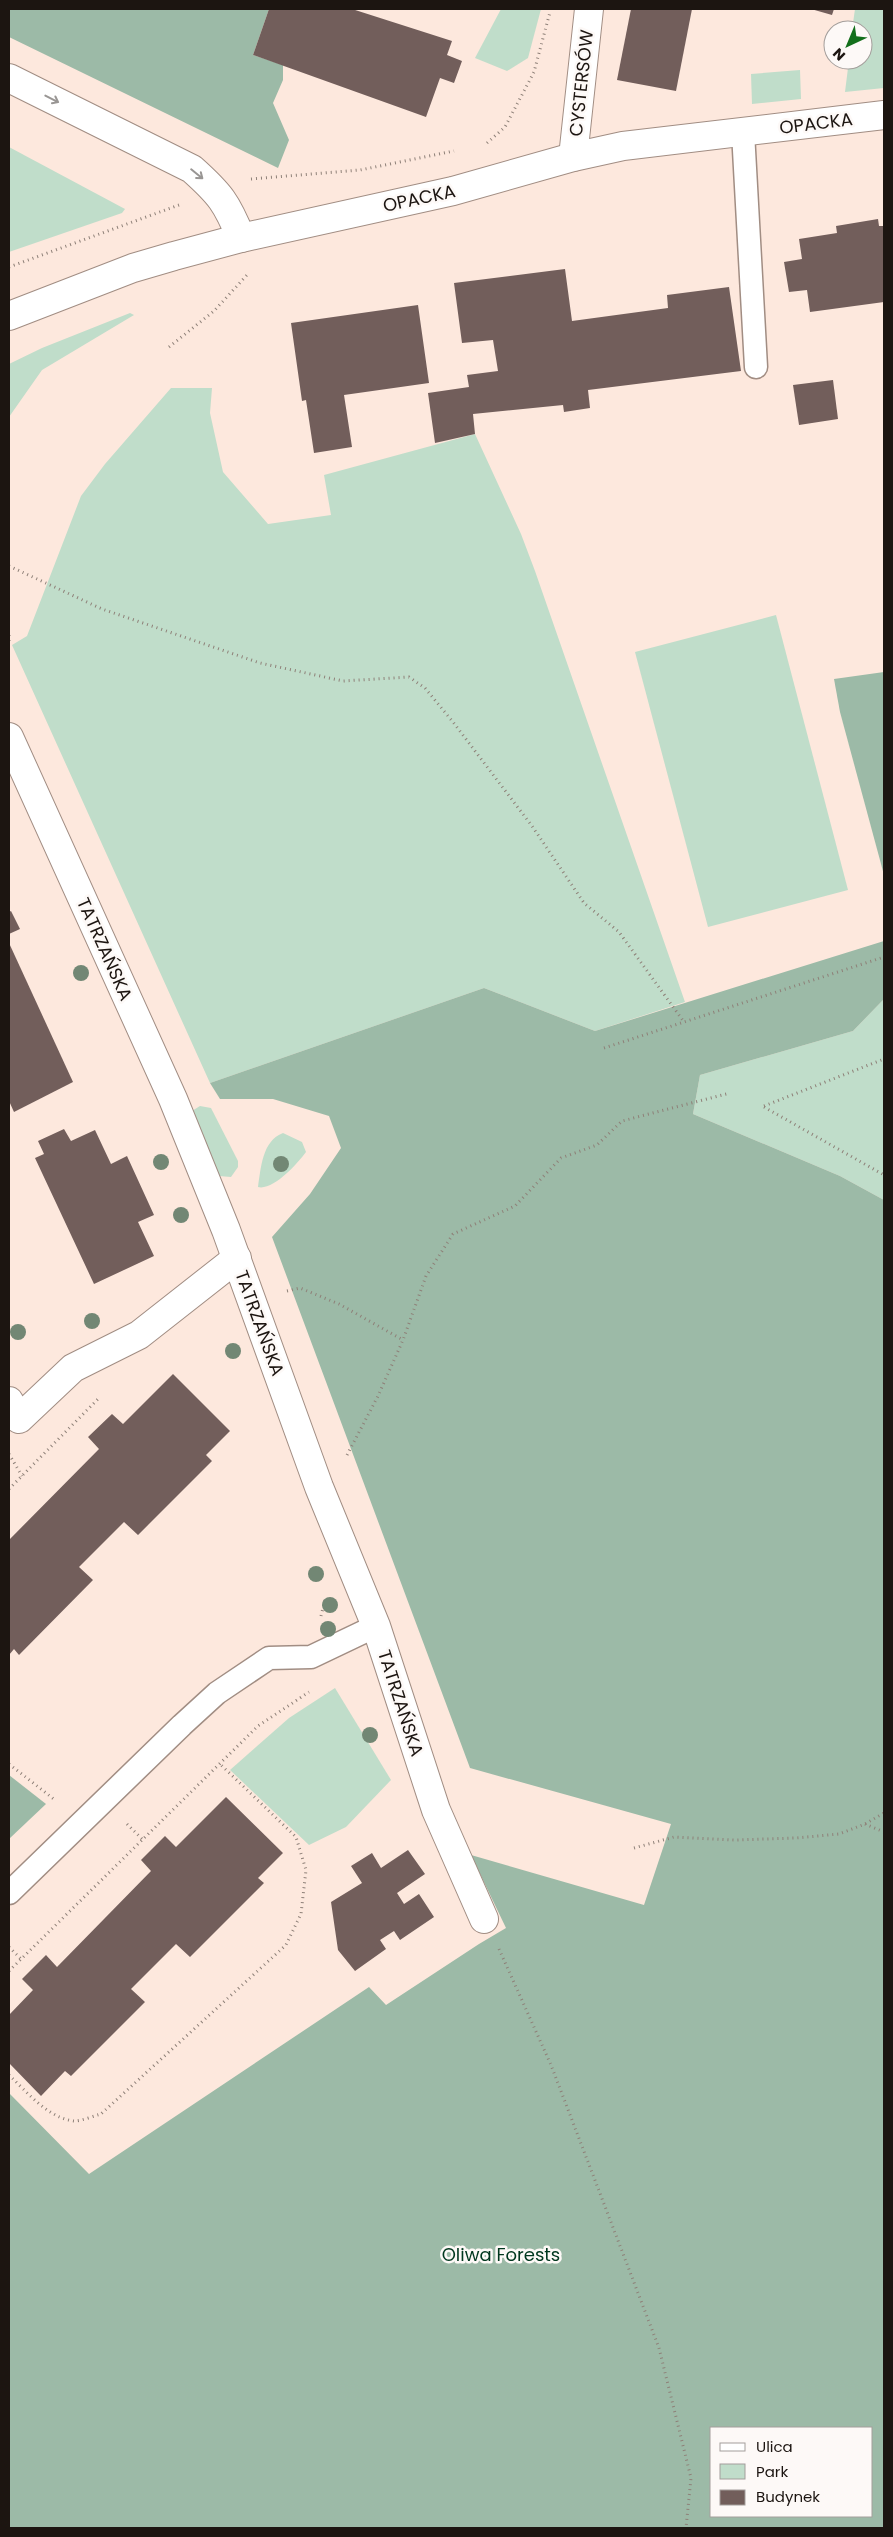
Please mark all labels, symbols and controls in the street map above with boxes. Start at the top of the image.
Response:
north arrow [823,20,873,70]
street label: CYSTERSÓW [563,28,599,138]
text: N [828,44,850,65]
one-way arrow [45,94,60,104]
street label: OPACKA [778,106,854,140]
one-way arrow [190,168,203,179]
street label: OPACKA [380,178,458,218]
street label: TATRZAŃSKA [71,893,139,1005]
street label: TATRZAŃSKA [229,1267,291,1379]
street label: TATRZAŃSKA [372,1647,430,1759]
park label: Oliwa Forests [442,2242,560,2267]
legend [710,2427,873,2517]
text: Ulica [756,2436,793,2457]
text: Park [756,2461,788,2482]
text: Budynek [756,2486,820,2507]

